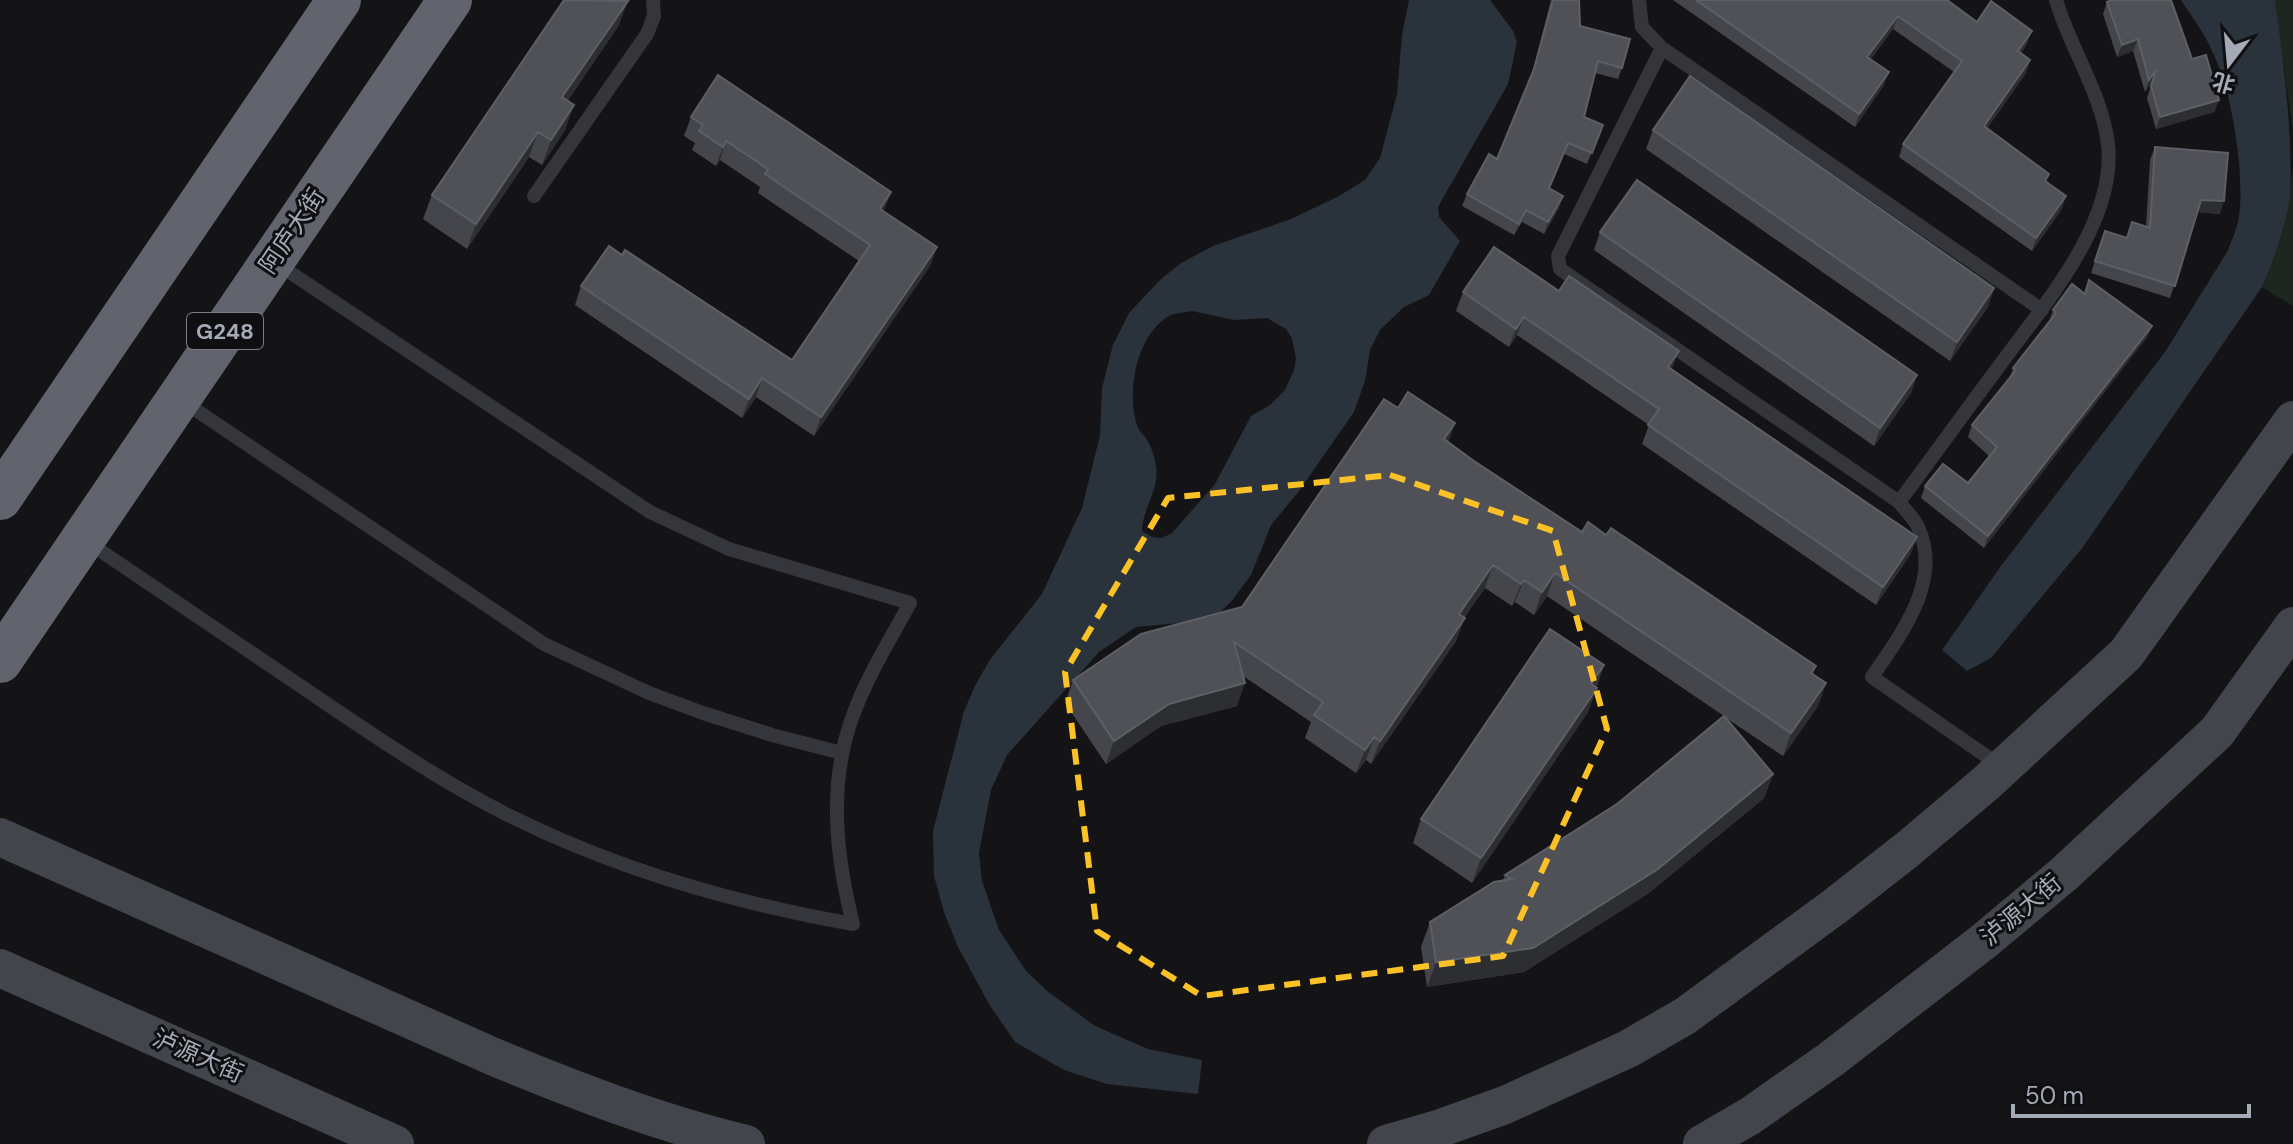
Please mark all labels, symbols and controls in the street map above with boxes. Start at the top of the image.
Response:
north arrow [2189,24,2269,104]
text: 北 [2209,66,2238,100]
street label: 阿庐大街 [252,182,331,279]
road number: G248 [187,313,263,349]
street label: 泸源大街 [1974,867,2067,952]
street label: 泸源大街 [148,1022,248,1089]
scale bar [2013,1068,2249,1118]
text: 50 m [2025,1080,2084,1111]

